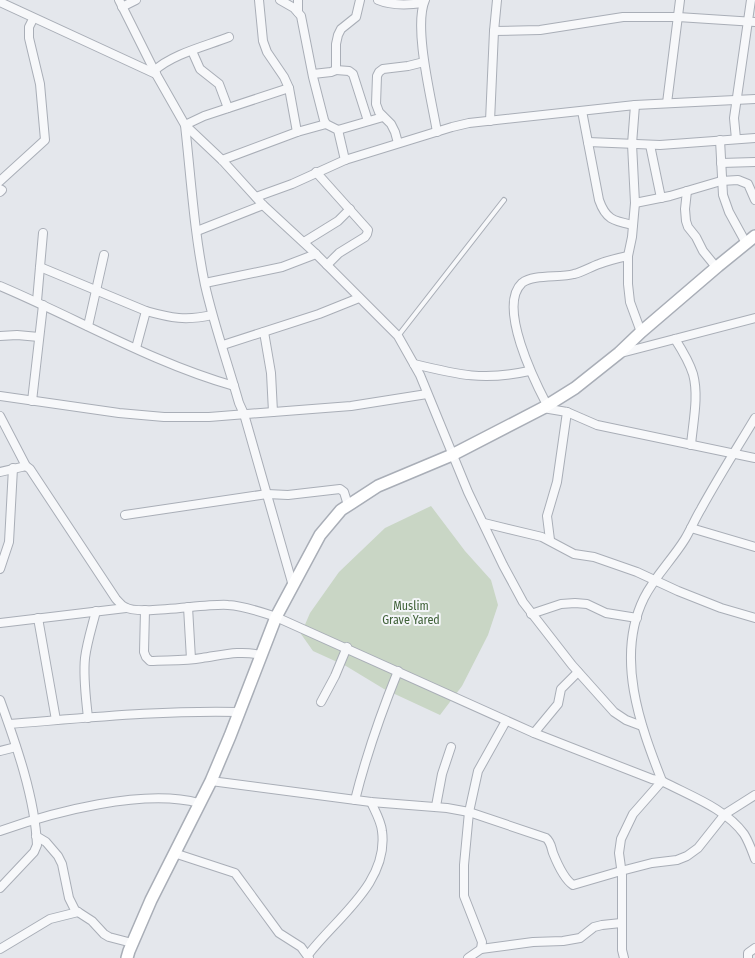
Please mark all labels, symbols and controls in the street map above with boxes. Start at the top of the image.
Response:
park label: Muslim Grave Yared [382,599,440,627]

